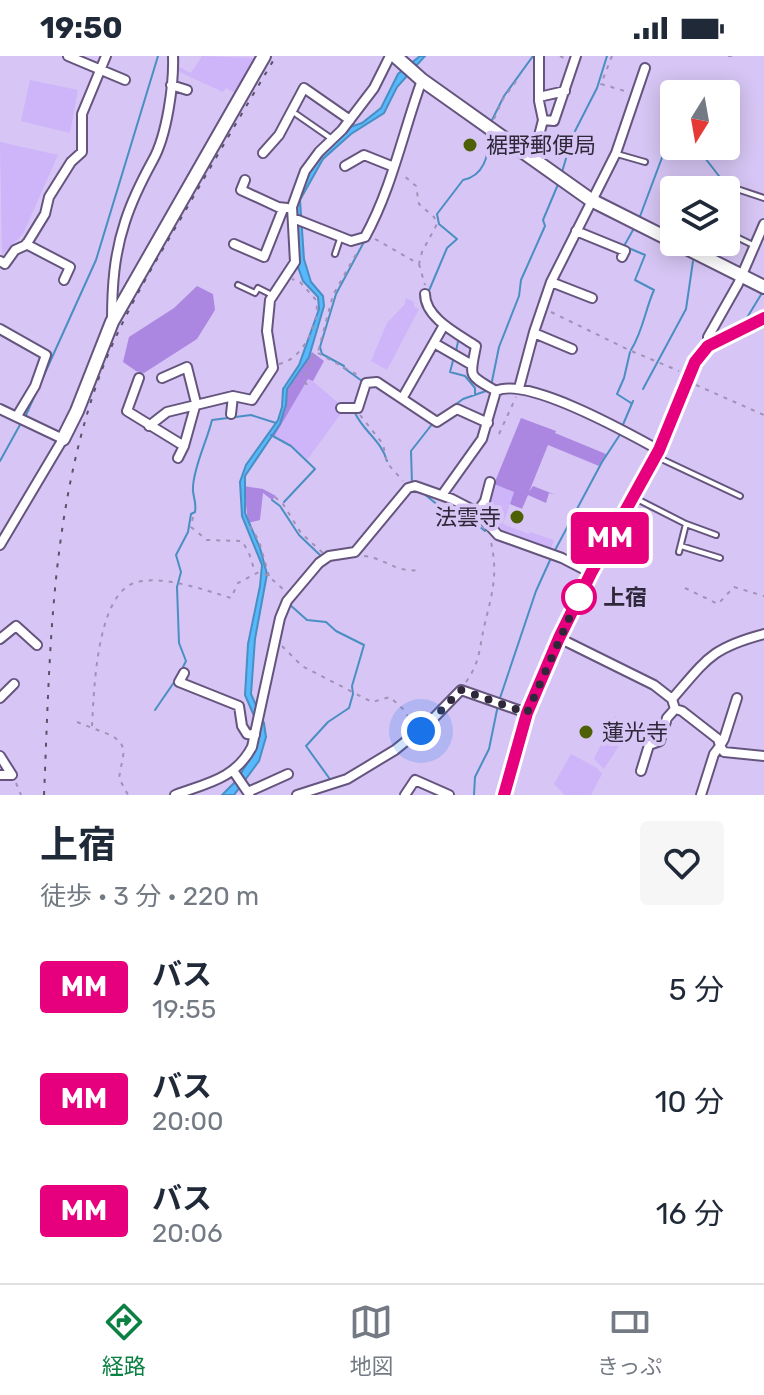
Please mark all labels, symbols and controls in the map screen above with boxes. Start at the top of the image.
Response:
text: 19:50 [40,10,123,46]
north arrow [660,80,740,160]
map controls [660,80,740,256]
place label: 裾野郵便局 [486,132,596,159]
marker: 裾野郵便局 [461,136,479,154]
button: layers [660,176,740,256]
place label: 法雲寺 [435,504,501,531]
marker: 法雲寺 [508,508,526,526]
line badge: MM [574,512,646,564]
text: MM [587,521,633,554]
marker: 上宿 [562,580,596,614]
place label: 上宿 [603,584,647,611]
your location [401,711,441,751]
place label: 蓮光寺 [602,719,668,746]
marker: 蓮光寺 [577,723,595,741]
button: heart [640,821,724,905]
text: 上宿 [40,822,116,868]
text: 徒歩 · 3 分 · 220 m [40,881,259,912]
text: バス [152,957,212,993]
text: MM [61,970,107,1003]
text: 5 分 [669,972,724,1008]
text: 19:55 [152,994,216,1025]
text: バス [152,1069,212,1105]
text: MM [61,1082,107,1115]
text: 10 分 [655,1084,724,1120]
text: 20:00 [152,1106,223,1137]
text: バス [152,1181,212,1217]
text: MM [61,1194,107,1227]
text: 16 分 [656,1196,724,1232]
text: 20:06 [152,1218,223,1249]
tab: 経路 [102,1300,146,1380]
tab: 地図 [349,1300,393,1380]
tab: きっぷ [597,1300,662,1380]

